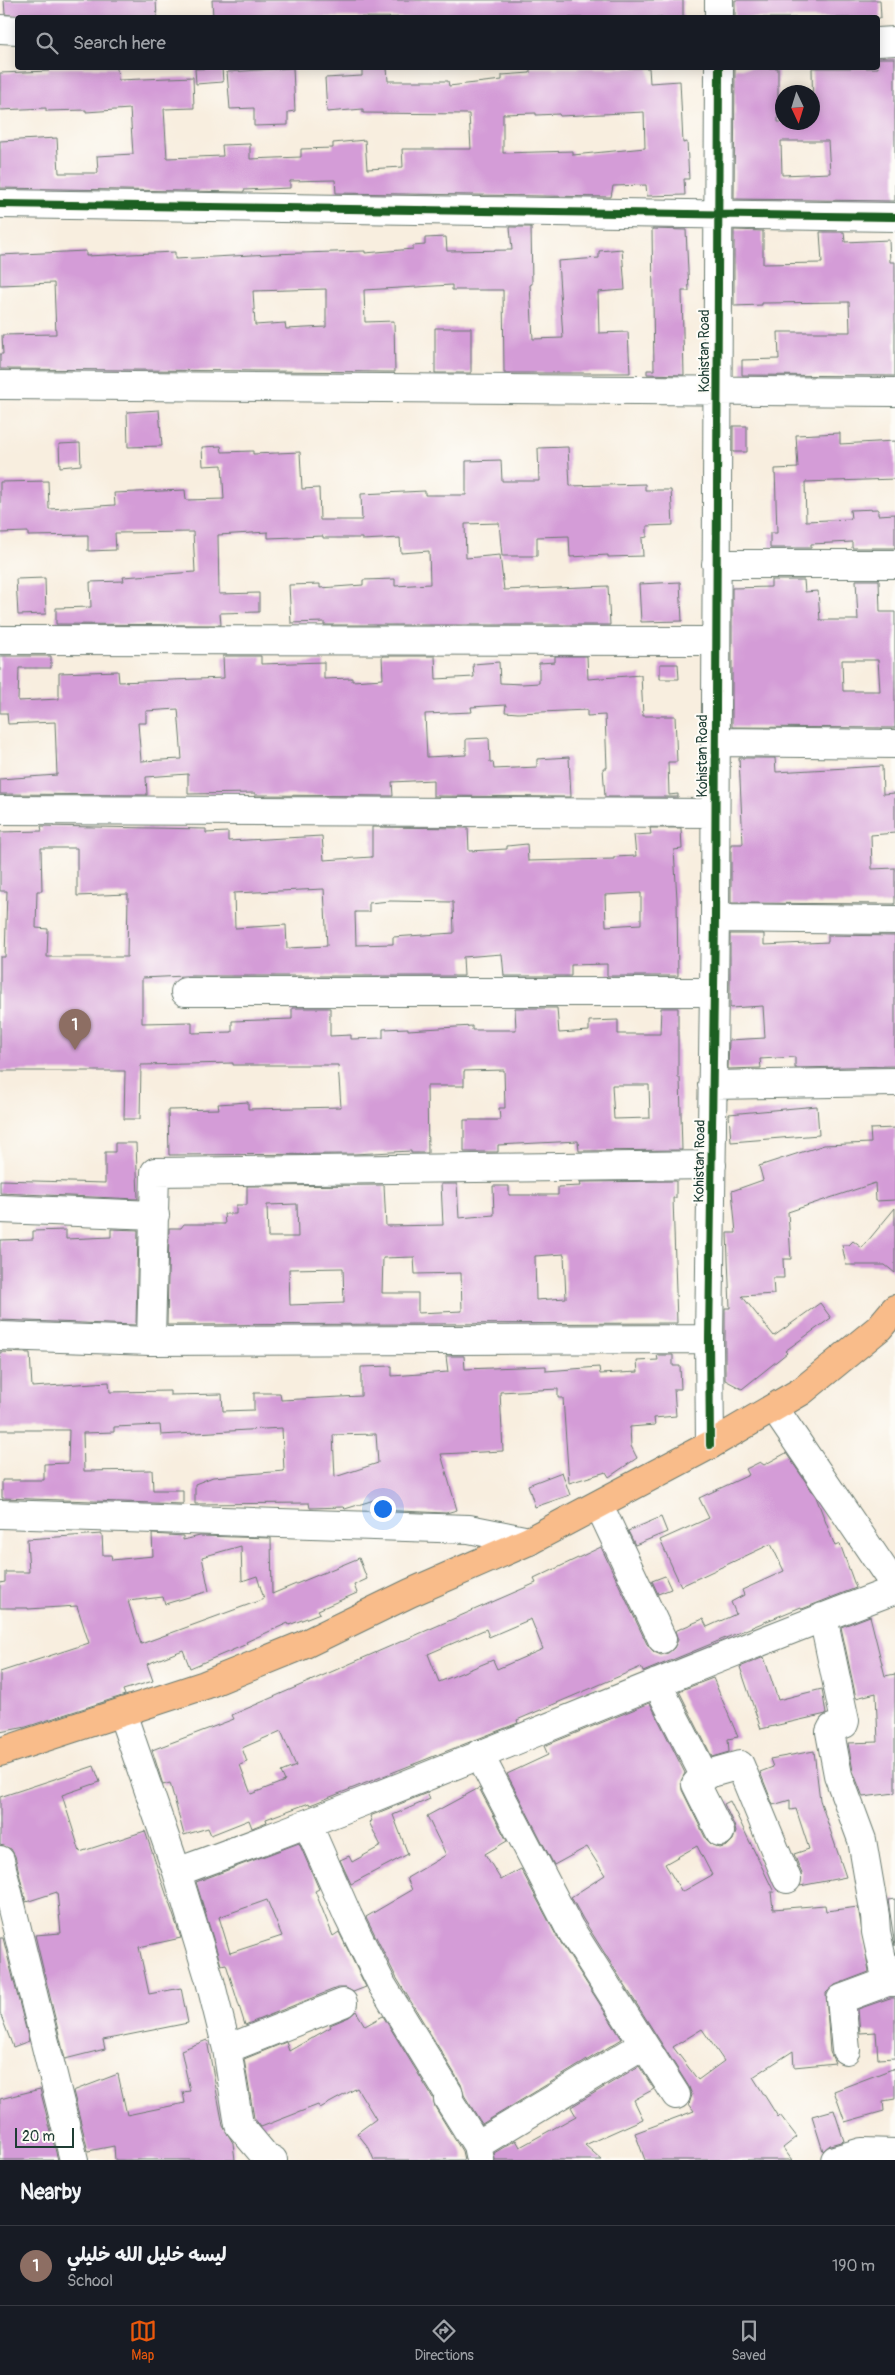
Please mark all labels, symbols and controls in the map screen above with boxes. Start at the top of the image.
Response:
search box [15,15,880,70]
icon: search [33,29,61,57]
text: Search here [73,31,166,55]
north arrow [775,85,820,130]
street label: Kohistan Road [696,309,713,393]
street label: Kohistan Road [694,714,711,798]
pin: 1 [59,1009,91,1050]
street label: Kohistan Road [690,1119,709,1203]
your location [370,1496,396,1522]
scale bar [15,2125,74,2148]
text: 20 m [22,2128,55,2145]
text: Nearby [20,2179,81,2206]
text: ليسه خليل الله خليلي [67,2243,227,2267]
text: 1 [33,2256,39,2276]
text: 190 m [832,2256,875,2276]
text: School [67,2271,113,2291]
tab: Map [129,2317,157,2364]
tab: Directions [414,2317,474,2364]
tab: Saved [731,2317,766,2364]

